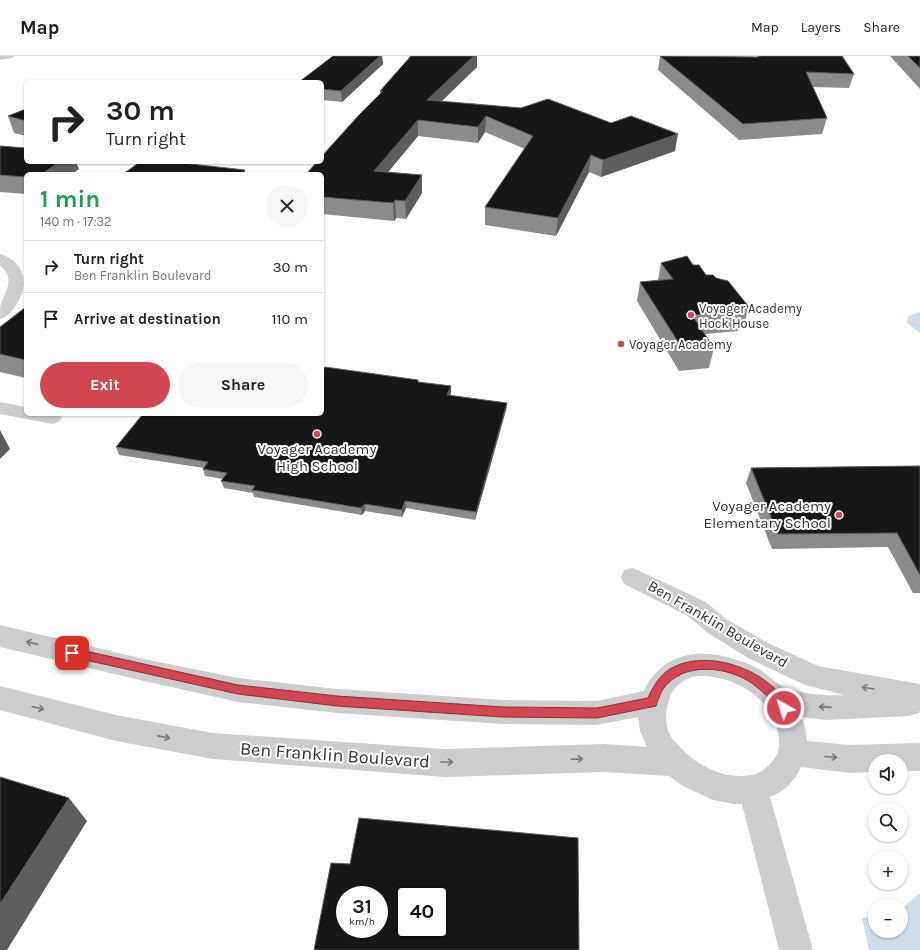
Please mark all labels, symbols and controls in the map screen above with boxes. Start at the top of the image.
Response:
text: Map [20,17,59,39]
text: Map [751,19,779,36]
text: Layers [801,19,841,36]
text: Share [863,19,900,36]
text: 30 m [106,94,175,127]
icon: right [40,96,92,148]
text: Turn right [106,128,186,150]
text: 1 min [40,185,100,213]
button: close [266,185,308,227]
text: 140 m · 17:32 [40,214,112,229]
text: Turn right [74,250,144,268]
icon: right [40,256,62,278]
text: 30 m [273,258,308,276]
text: Ben Franklin Boulevard [74,268,211,283]
place label: Voyager Academy Hock House [699,301,802,331]
icon: arrive [40,308,62,330]
text: Arrive at destination [74,310,221,328]
text: 110 m [272,310,308,328]
marker: Voyager Academy Hock House [686,310,696,320]
place label: Voyager Academy [629,337,732,352]
marker: Voyager Academy [616,339,626,349]
button: Exit [40,362,170,408]
button: Share [178,362,308,408]
marker: Voyager Academy High School [312,429,322,439]
place label: Voyager Academy High School [258,440,376,475]
place label: Voyager Academy Elementary School [704,497,831,532]
marker: Voyager Academy Elementary School [834,510,844,520]
street label: Ben Franklin Boulevard [645,577,791,671]
pin [55,636,89,670]
one-way arrow [26,639,39,647]
icon: arrive [61,642,83,664]
one-way arrow [861,684,874,692]
position arrow [763,687,805,729]
one-way arrow [819,703,832,711]
one-way arrow [31,704,44,712]
one-way arrow [157,733,170,741]
street label: Ben Franklin Boulevard [239,737,431,773]
one-way arrow [824,753,837,761]
map controls [868,754,908,938]
button: sound [868,754,908,794]
one-way arrow [570,755,583,762]
one-way arrow [440,759,453,766]
button: search [868,802,908,842]
button: + [868,850,908,890]
speed limit sign: 40 [396,886,448,938]
text: 31 [352,895,372,918]
button: − [868,898,908,938]
text: km/h [349,916,375,928]

